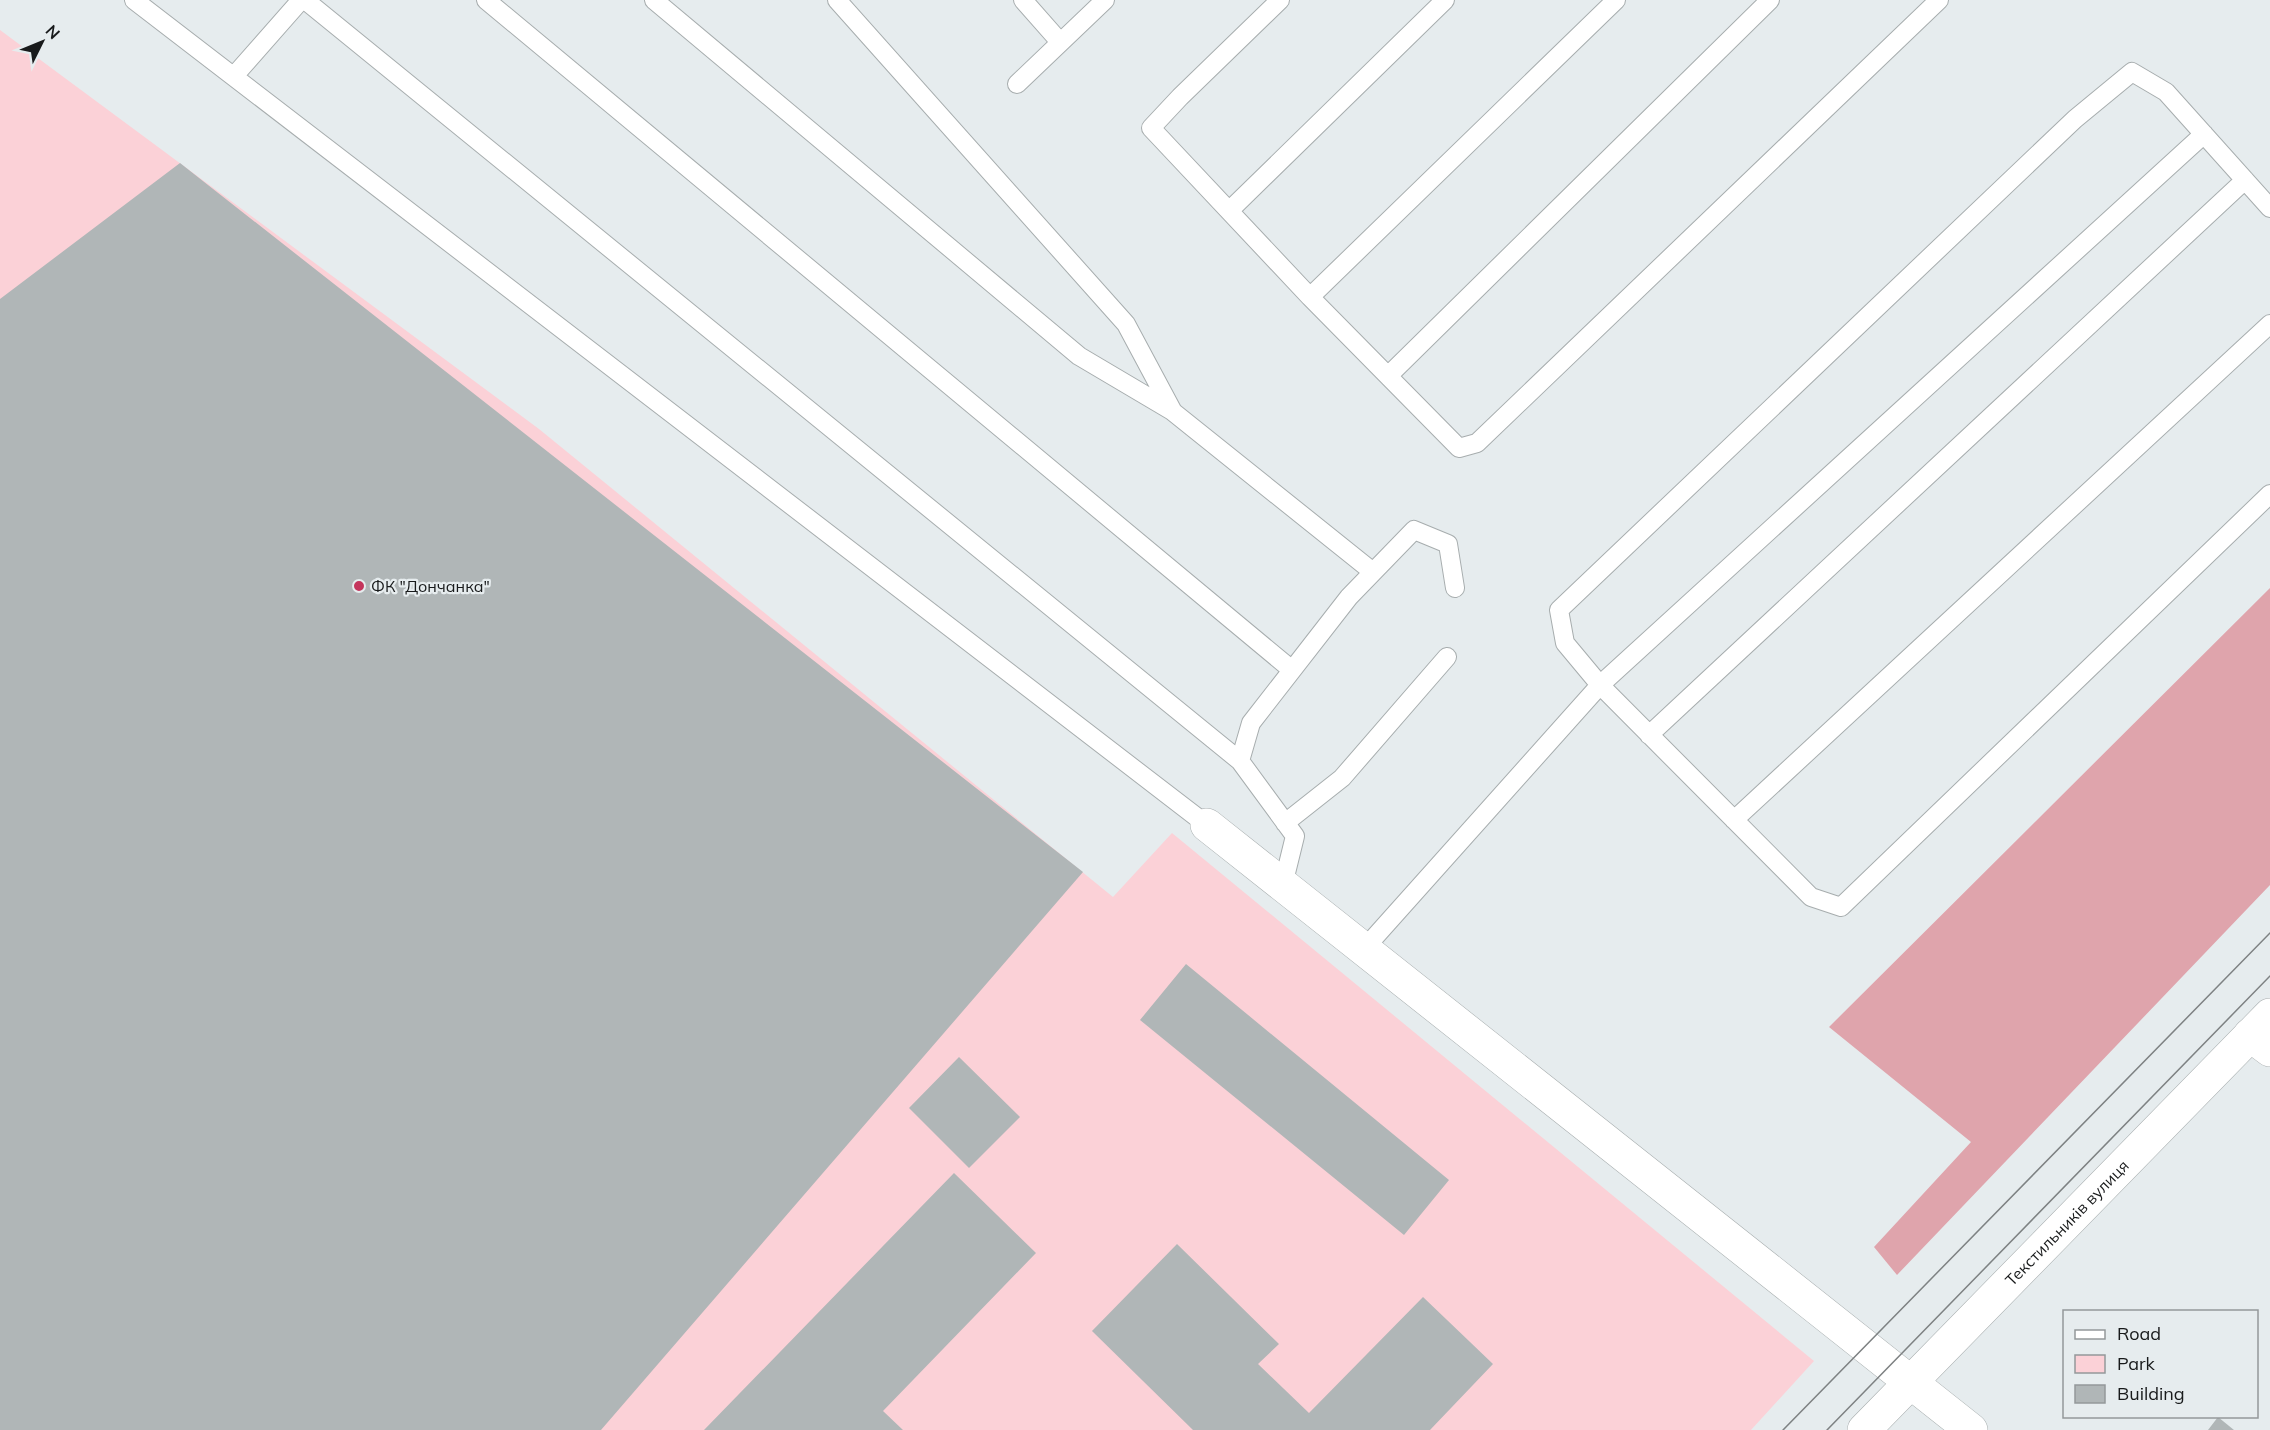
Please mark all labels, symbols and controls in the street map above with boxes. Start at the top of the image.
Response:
north arrow [12,12,72,72]
text: N [42,21,64,43]
place label: ФК "Дончанка" [371,576,490,596]
marker: ФК "Дончанка" [352,579,366,593]
street label: Текстильників вулиця [2001,1155,2133,1290]
legend [2063,1310,2258,1418]
text: Road [2117,1322,2161,1345]
text: Park [2117,1352,2156,1375]
text: Building [2117,1382,2185,1405]

